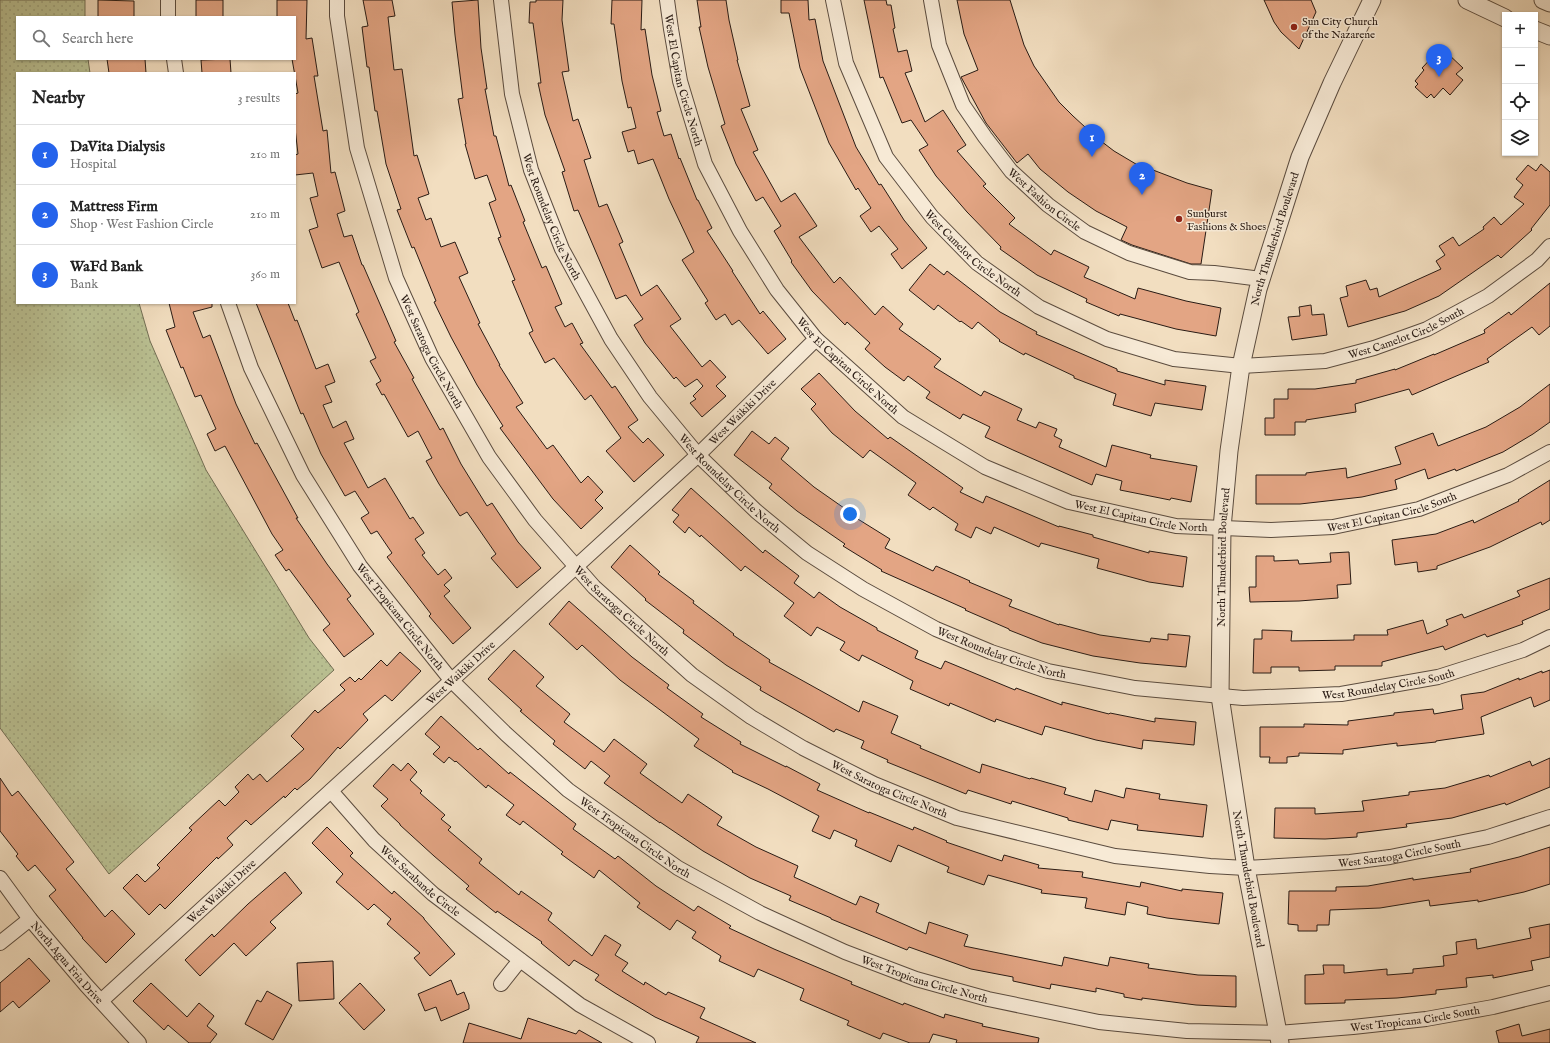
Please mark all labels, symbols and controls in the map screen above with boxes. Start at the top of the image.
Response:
map controls [1502,12,1538,156]
button: + [1502,12,1538,48]
street label: West El Capitan Circle North [661,13,705,148]
place label: Sun City Church of the Nazarene [1302,15,1378,42]
search box [16,16,296,60]
marker: Sun City Church of the Nazarene [1289,22,1299,32]
icon: search [30,27,52,49]
text: Search here [62,29,133,48]
pin: 3 [1426,44,1452,77]
button: − [1502,48,1538,84]
button: locate [1502,84,1538,120]
text: Nearby [32,88,85,109]
text: 3 results [238,90,280,107]
button: layers [1502,120,1538,156]
pin: 1 [1079,124,1105,157]
text: DaVita Dialysis [70,137,165,156]
text: 1 [43,146,47,163]
text: 210 m [250,146,280,163]
street label: West Roundelay Circle North [519,152,584,283]
text: Hospital [70,156,117,173]
pin: 2 [1129,162,1155,195]
street label: West Fashion Circle [1004,166,1083,235]
street label: North Thunderbird Boulevard [1249,170,1303,307]
text: Mattress Firm [70,197,158,216]
text: 2 [42,206,48,223]
text: 210 m [250,206,280,223]
street label: West Camelot Circle North [921,207,1024,300]
place label: Sunburst Fashions & Shoes [1187,207,1266,234]
marker: Sunburst Fashions & Shoes [1174,214,1184,224]
text: Shop · West Fashion Circle [70,216,214,233]
text: WaFd Bank [70,257,143,276]
text: 3 [43,266,47,283]
text: 360 m [250,266,280,283]
text: Bank [70,276,98,293]
street label: West Saratoga Circle North [396,293,466,412]
street label: West Camelot Circle South [1347,304,1467,362]
street label: West El Capitan Circle North [793,315,901,418]
street label: West Waikiki Drive [706,376,779,448]
street label: West Roundelay Circle North [676,431,783,536]
street label: North Thunderbird Boulevard [1215,487,1234,627]
street label: West El Capitan Circle South [1327,489,1459,535]
street label: West El Capitan Circle North [1073,497,1208,535]
your location [840,504,860,524]
street label: West Tropicana Circle North [353,561,446,673]
street label: West Saratoga Circle North [571,563,672,660]
street label: West Roundelay Circle North [935,624,1067,682]
street label: West Waikiki Drive [424,638,498,708]
street label: West Roundelay Circle South [1322,666,1456,703]
street label: West Saratoga Circle North [829,758,950,821]
street label: West Tropicana Circle North [576,794,693,882]
street label: North Thunderbird Boulevard [1229,810,1267,949]
street label: West Saratoga Circle South [1338,837,1462,871]
street label: West Sarabande Circle [377,843,463,920]
street label: West Waikiki Drive [185,857,259,927]
street label: North Agua Fria Drive [27,919,106,1007]
street label: West Tropicana Circle North [859,953,990,1007]
street label: West Tropicana Circle South [1350,1003,1481,1035]

